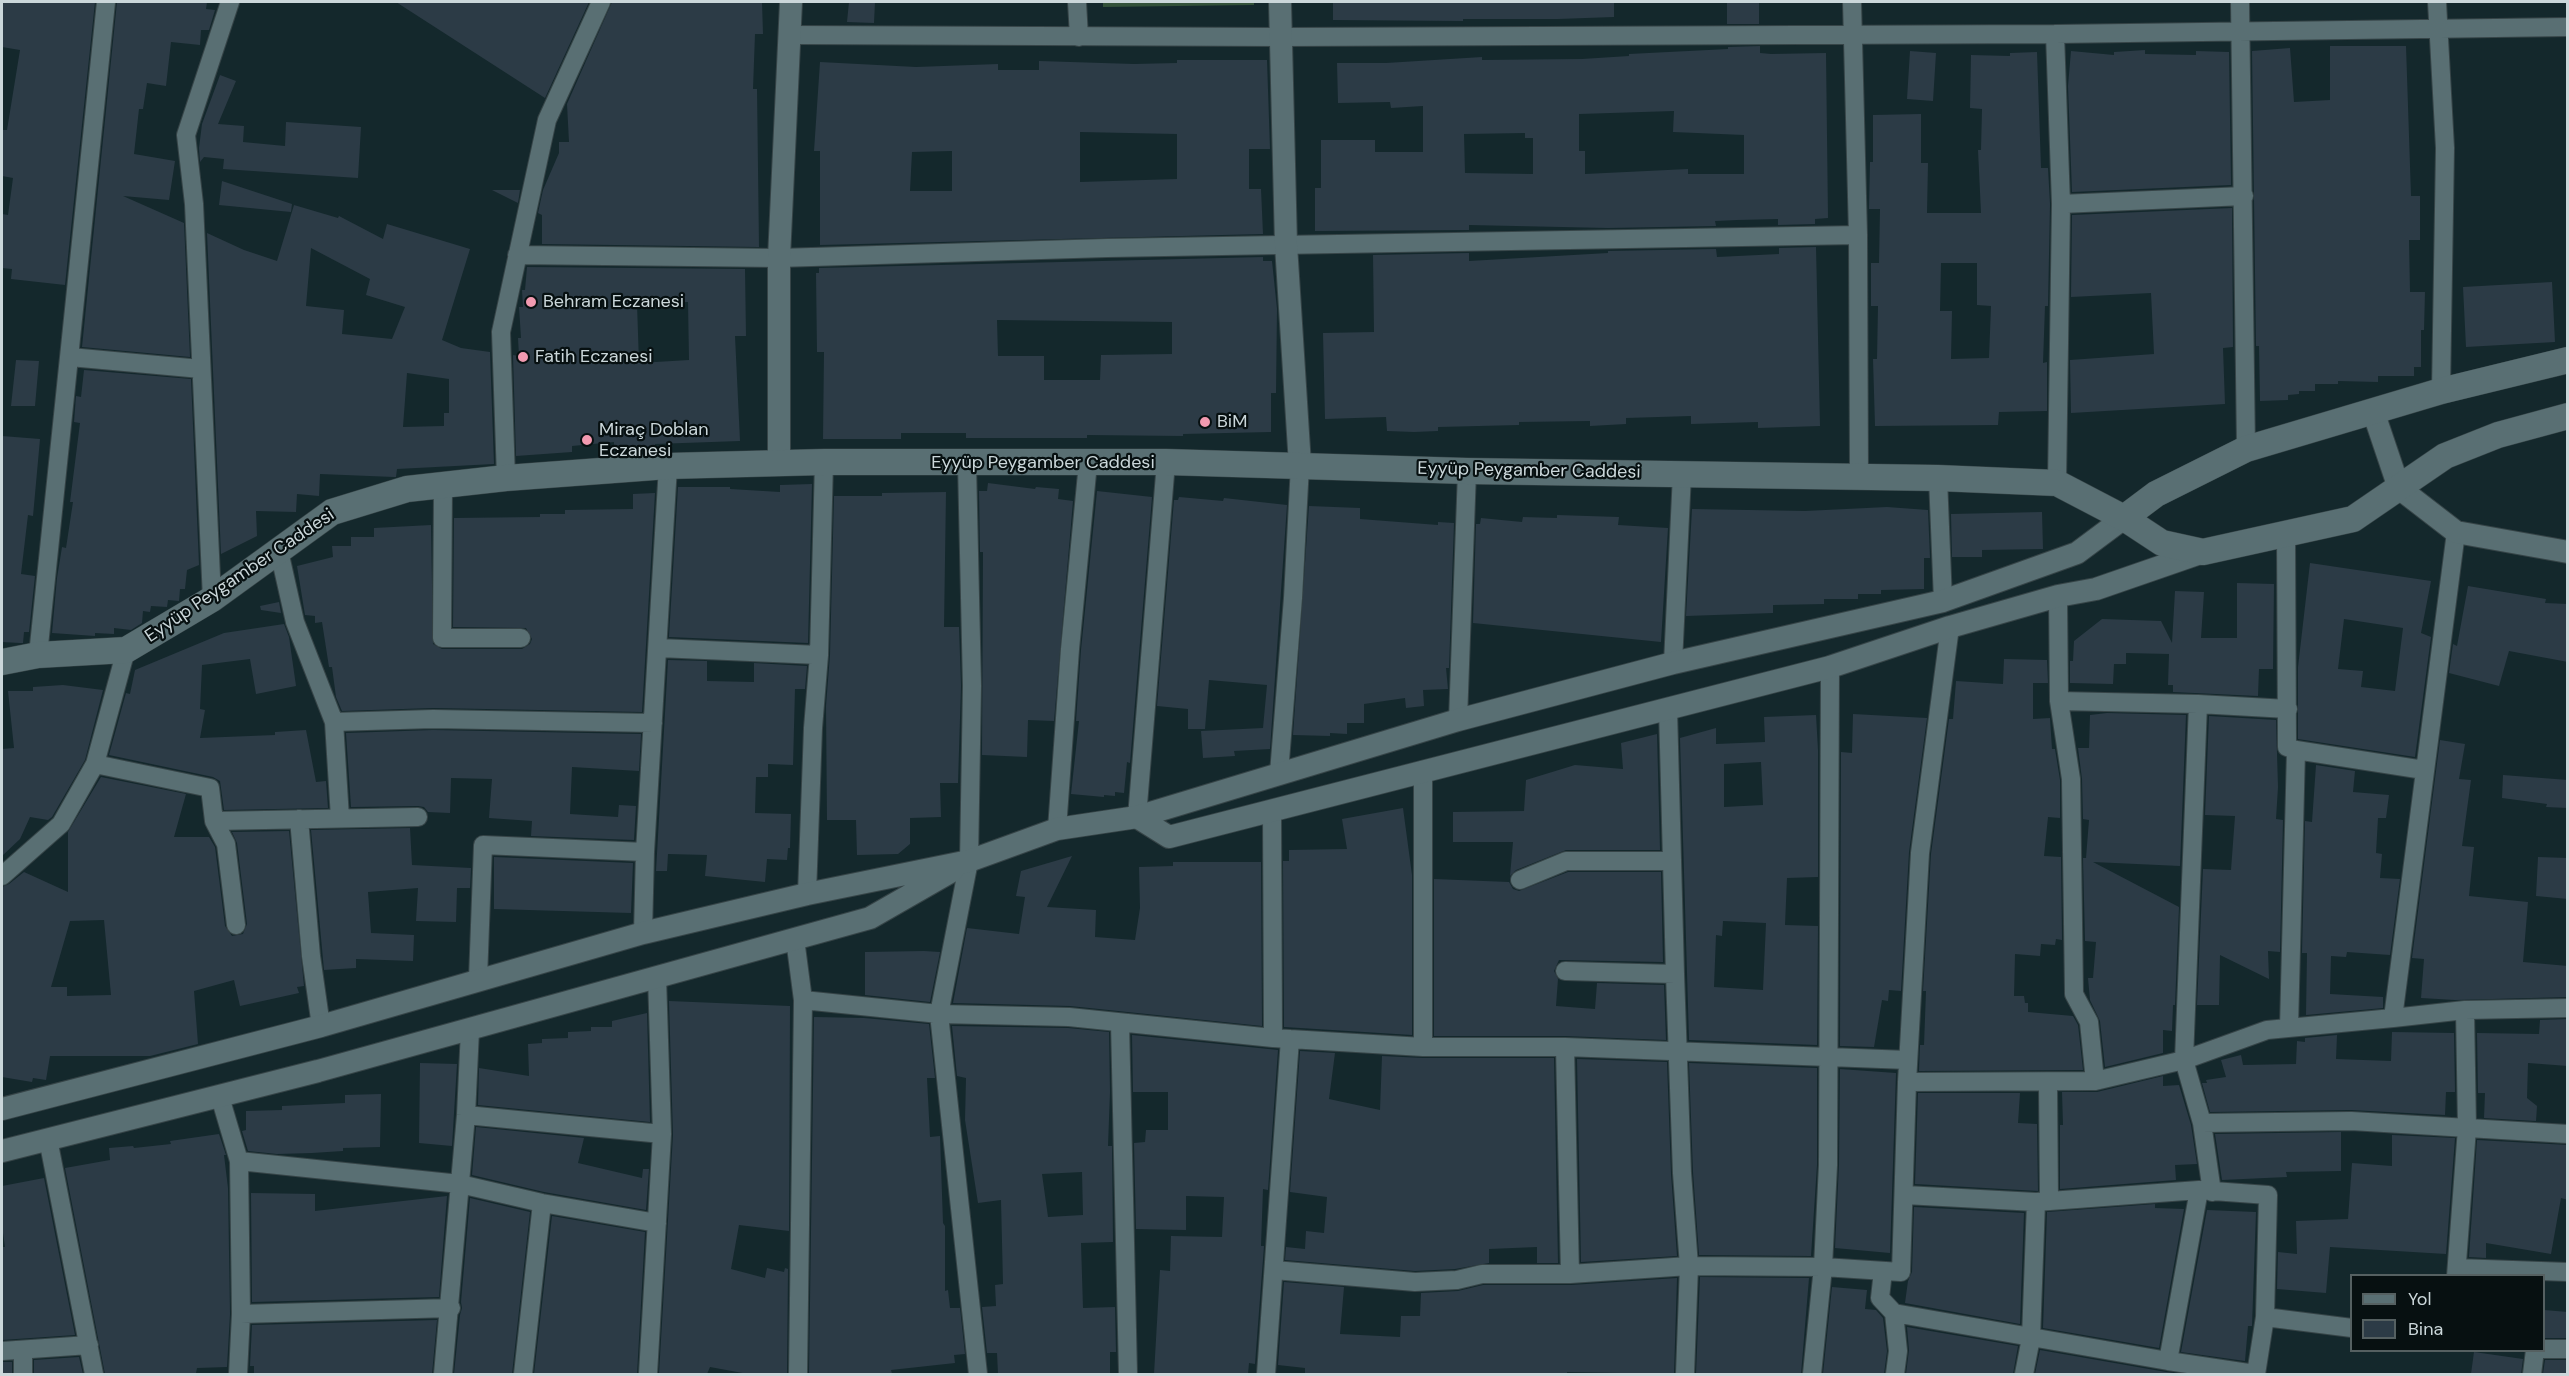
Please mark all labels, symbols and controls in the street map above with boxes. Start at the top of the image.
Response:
place label: Behram Eczanesi [543,291,684,313]
marker: Behram Eczanesi [524,295,538,309]
place label: Fatih Eczanesi [535,346,652,368]
marker: Fatih Eczanesi [516,350,530,364]
place label: BiM [1217,411,1247,433]
marker: BiM [1198,415,1212,429]
place label: Miraç Doblan Eczanesi [599,419,708,462]
marker: Miraç Doblan Eczanesi [580,433,594,447]
street label: Eyyüp Peygamber Caddesi [931,452,1155,474]
street label: Eyyüp Peygamber Caddesi [1417,458,1641,484]
street label: Eyyüp Peygamber Caddesi [141,505,339,647]
legend [2350,1274,2545,1352]
text: Yol [2408,1287,2432,1311]
text: Bina [2408,1317,2443,1341]

